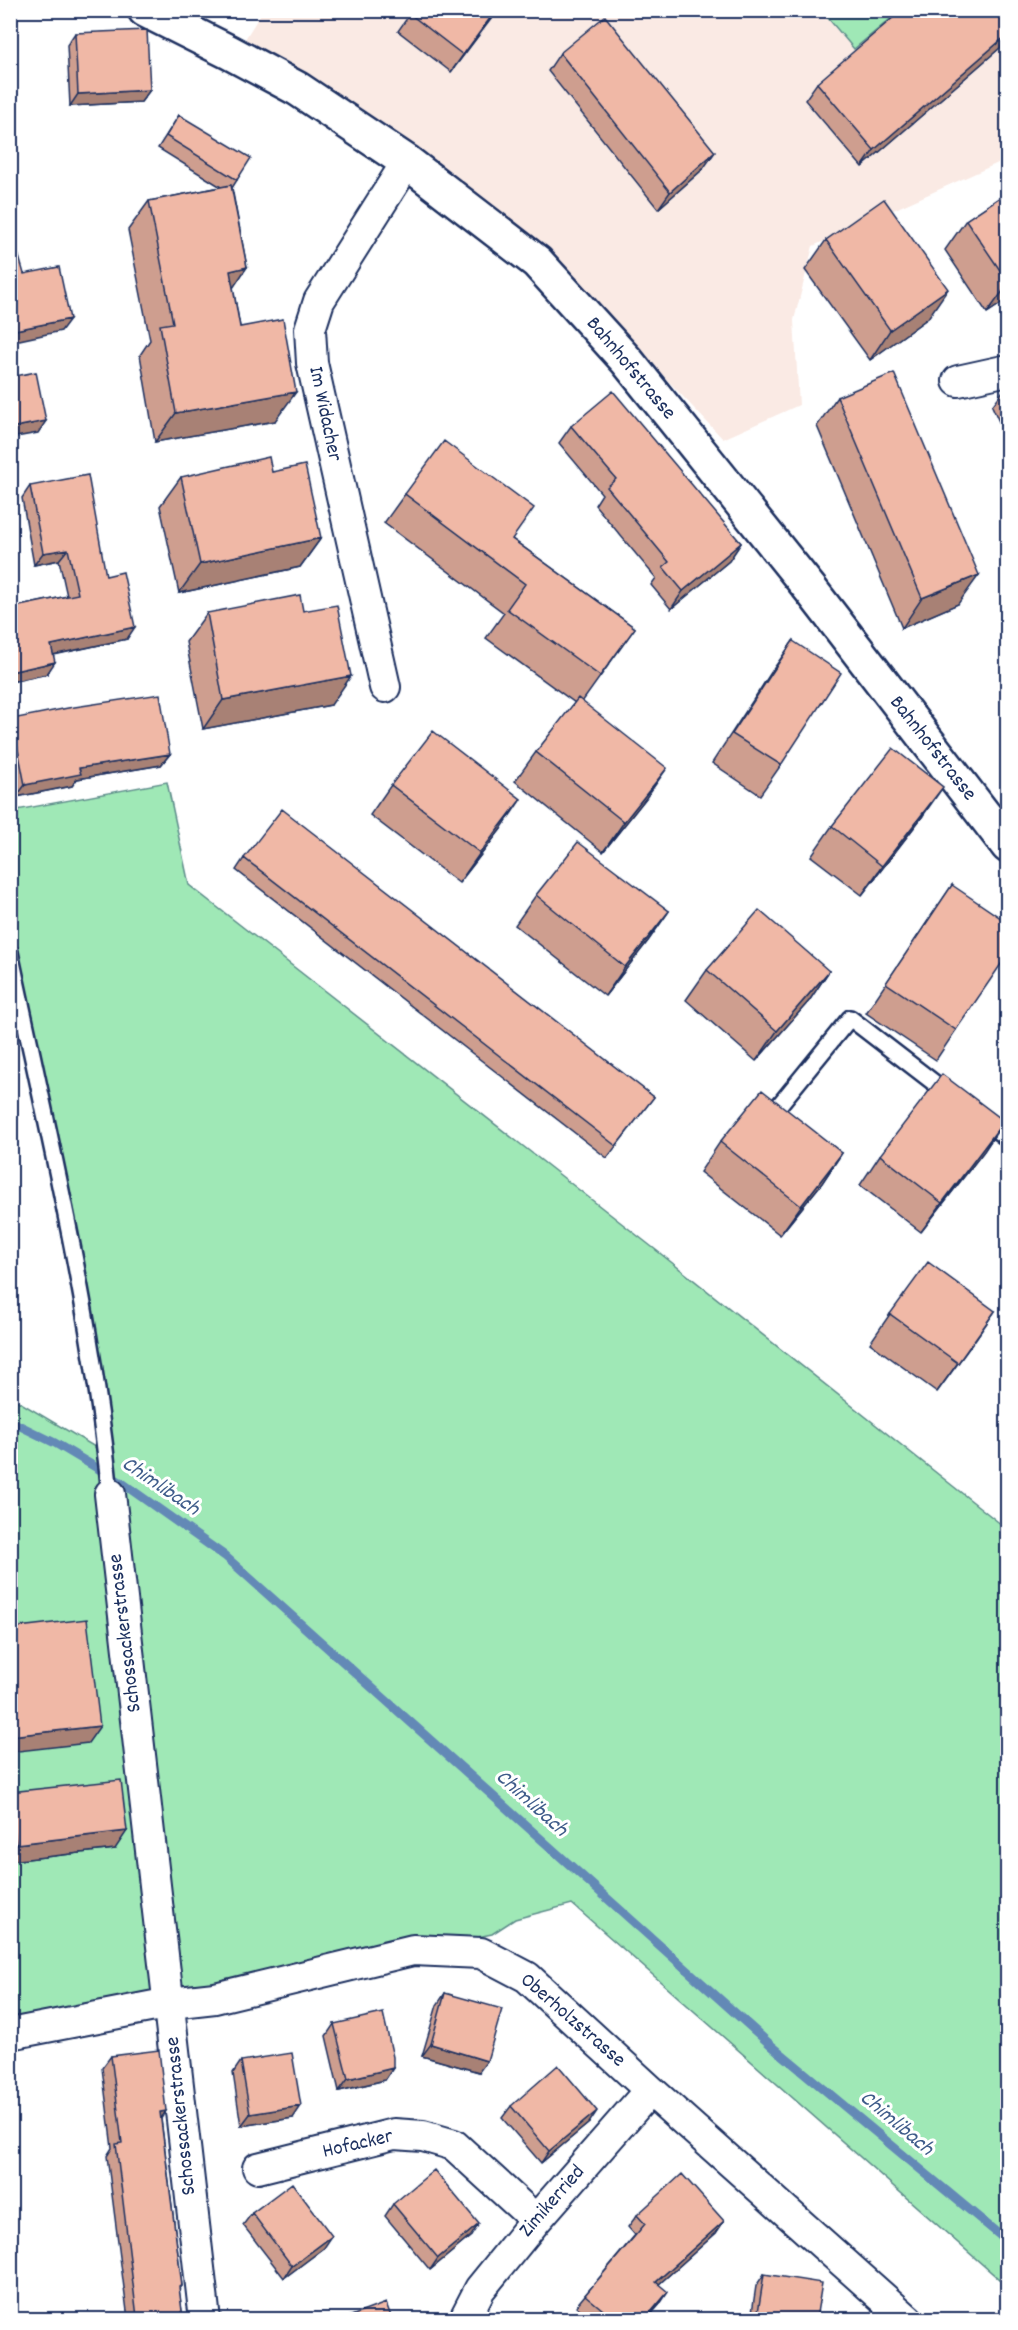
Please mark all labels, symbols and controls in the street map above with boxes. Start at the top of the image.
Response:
street label: Bahnhofstrasse [578,311,682,427]
street label: Im Widacher [299,364,349,464]
street label: Bahnhofstrasse [881,690,983,808]
water label: Chimlibach [115,1450,206,1525]
street label: Schossackerstrasse [101,1552,151,1714]
water label: Chimlibach [488,1763,575,1846]
street label: Oberholzstrasse [513,1967,631,2075]
street label: Schossackerstrasse [159,2035,205,2197]
water label: Chimlibach [852,2084,940,2165]
street label: Hofacker [320,2122,396,2168]
street label: Zimikerried [513,2159,593,2245]

